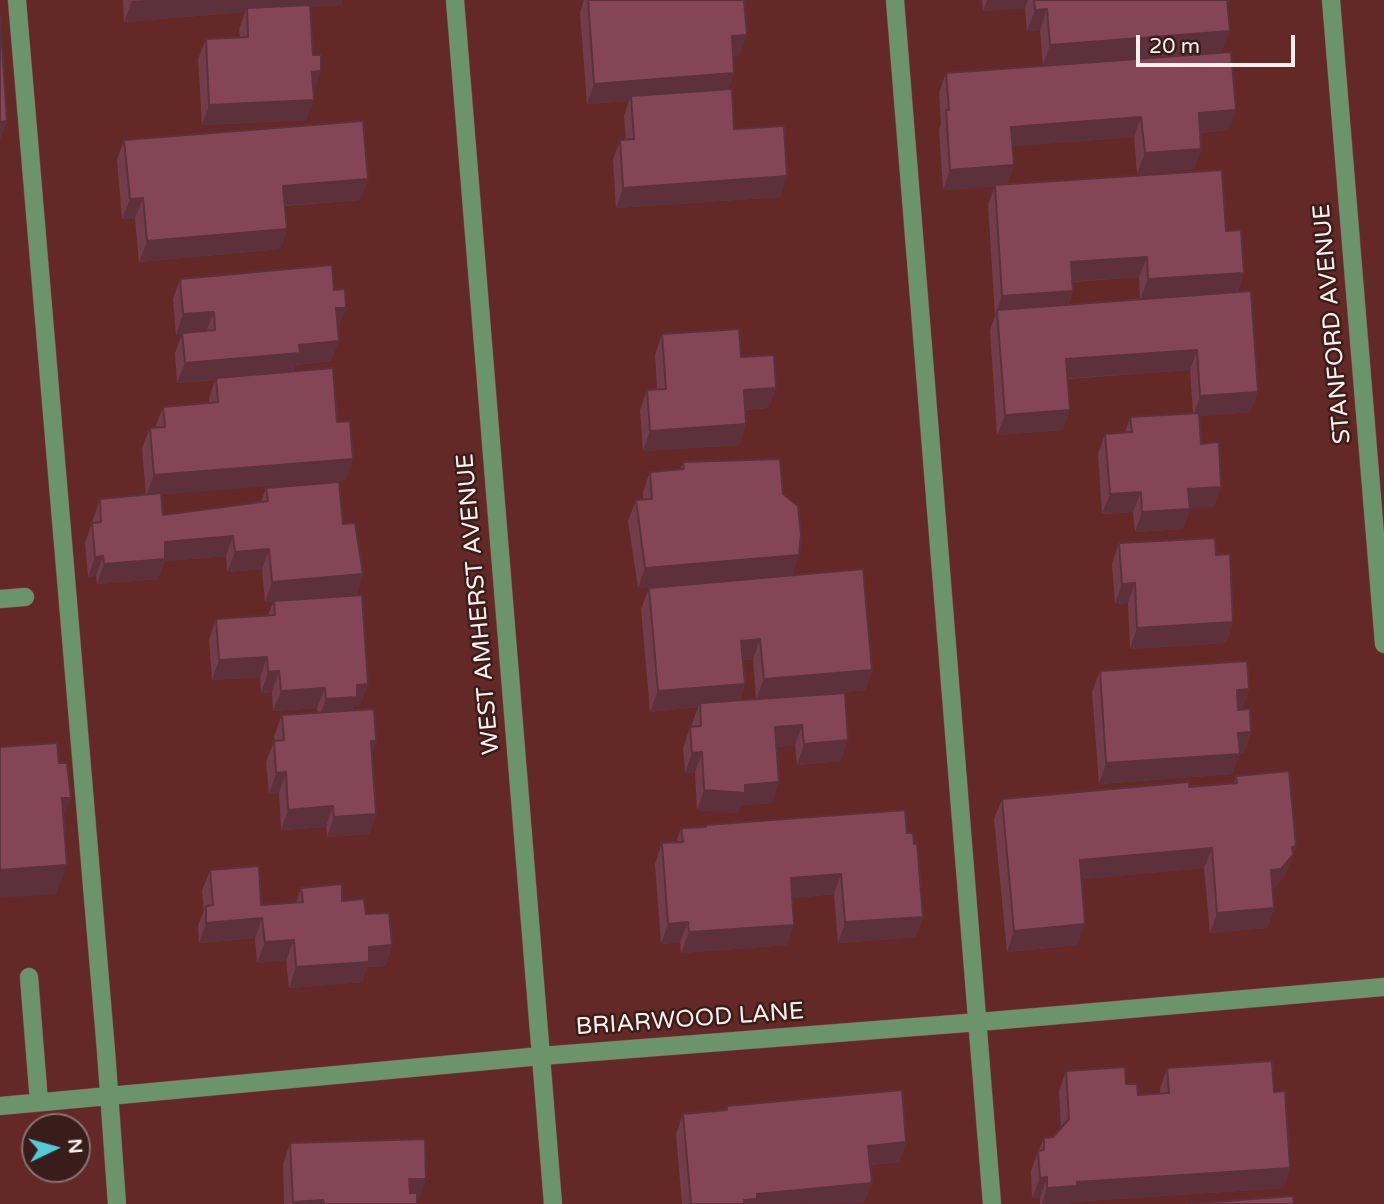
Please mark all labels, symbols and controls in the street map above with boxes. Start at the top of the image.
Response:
scale bar [1139,21,1298,65]
text: 20 m [1149,34,1200,59]
street label: STANFORD AVENUE [1308,203,1358,445]
street label: WEST AMHERST AVENUE [451,452,507,756]
street label: BRIARWOOD LANE [575,998,805,1042]
north arrow [21,1113,91,1183]
text: N [63,1138,87,1155]

